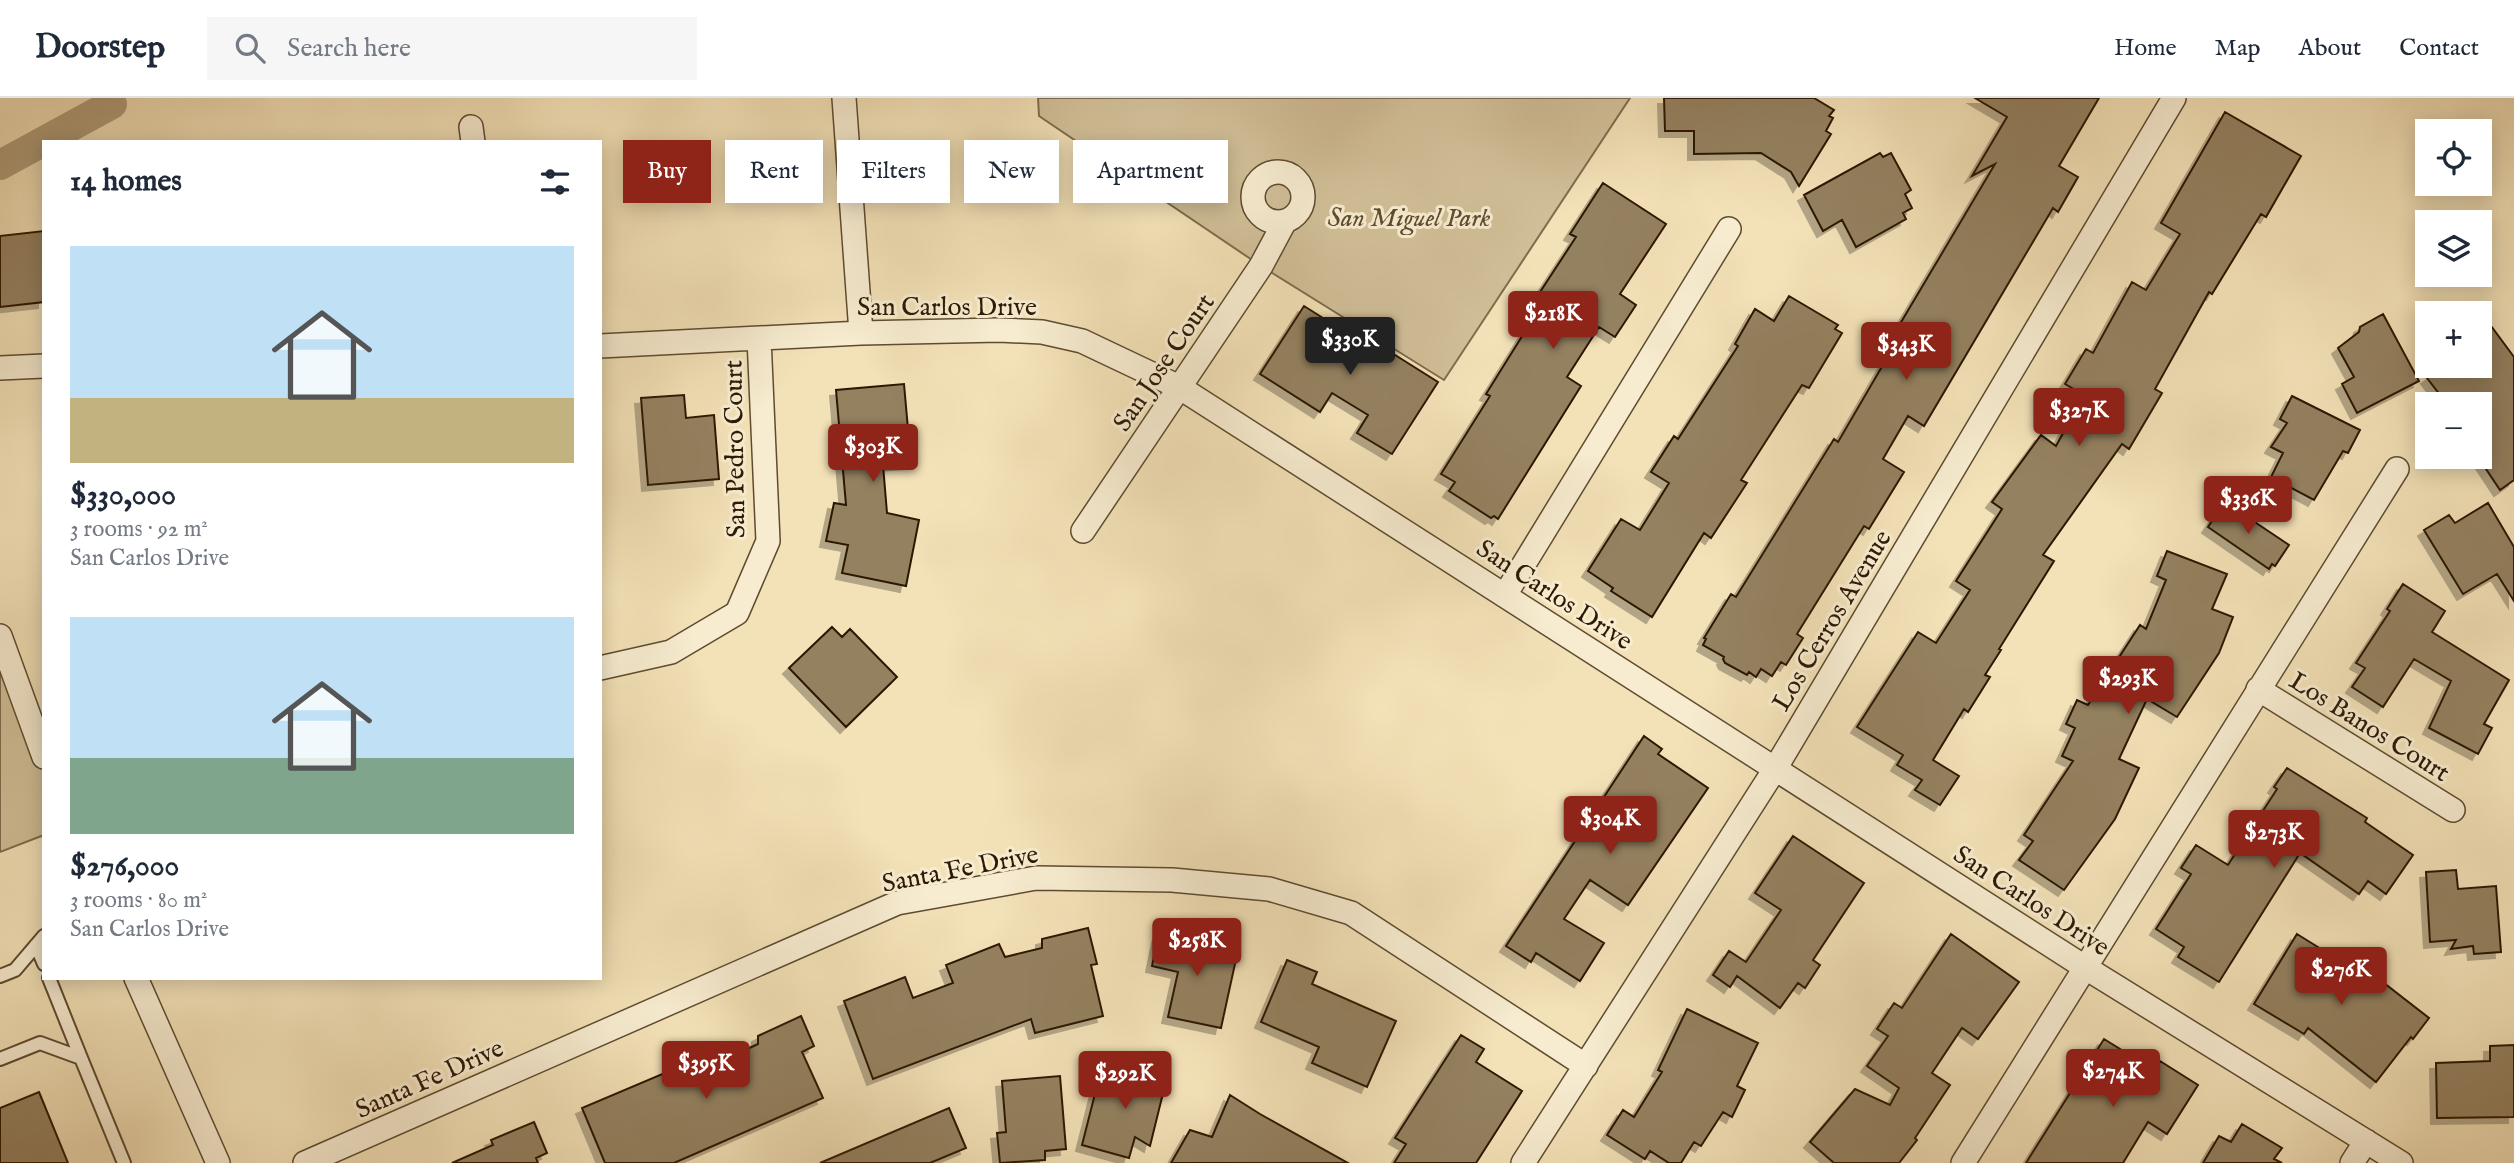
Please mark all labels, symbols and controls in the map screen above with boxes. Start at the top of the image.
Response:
search box [207,17,697,80]
text: Doorstep [35,27,165,69]
icon: search [231,29,269,67]
text: Search here [287,32,411,65]
text: Home [2114,33,2177,64]
text: Map [2215,33,2261,64]
text: About [2299,33,2361,64]
text: Contact [2399,33,2479,64]
map controls [2415,119,2492,469]
button: locate [2415,119,2492,196]
chip: Buy [623,140,711,203]
chip: Rent [725,140,823,203]
chip: Filters [837,140,950,203]
chip: New [964,140,1059,203]
chip: Apartment [1073,140,1228,203]
text: 14 homes [70,163,182,201]
icon: filters [536,163,574,201]
park label: San Miguel Park [1327,202,1491,236]
button: layers [2415,210,2492,287]
street label: San Jose Court [1106,288,1222,438]
street label: San Carlos Drive [857,291,1037,324]
icon: home [259,292,385,418]
pin: $218K [1504,292,1602,351]
text: $218K [1524,299,1582,328]
button: + [2415,301,2492,378]
pin: $330K [1301,317,1399,377]
pin: $343K [1857,322,1955,382]
text: $330K [1321,325,1379,354]
text: $343K [1877,330,1935,359]
street label: San Pedro Court [717,359,754,538]
pin: $327K [2030,388,2128,448]
button: − [2415,392,2492,469]
text: $327K [2049,396,2109,425]
pin: $303K [824,424,922,484]
text: $303K [844,432,902,461]
pin: $336K [2199,476,2297,536]
text: $330,000 [70,477,176,515]
text: $336K [2220,484,2276,513]
text: 3 rooms · 92 m² [70,515,208,544]
street label: Los Cerros Avenue [1765,524,1899,717]
street label: San Carlos Drive [1470,532,1639,658]
text: San Carlos Drive [70,544,229,573]
pin: $293K [2079,656,2177,716]
icon: home [259,663,385,789]
text: $293K [2099,664,2157,693]
street label: Los Banos Court [2283,665,2456,790]
pin: $304K [1561,796,1659,856]
text: $304K [1580,804,1640,833]
pin: $273K [2225,810,2323,870]
text: $273K [2244,818,2304,847]
street label: Santa Fe Drive [879,838,1041,901]
street label: San Carlos Drive [1947,838,2116,964]
text: $276,000 [70,848,179,886]
text: 3 rooms · 80 m² [70,886,207,915]
text: San Carlos Drive [70,915,229,944]
pin: $258K [1148,918,1246,978]
text: $258K [1168,926,1226,955]
pin: $276K [2292,948,2390,1007]
text: $276K [2311,955,2371,984]
street label: Santa Fe Drive [350,1032,509,1127]
pin: $395K [657,1042,755,1101]
text: $395K [678,1049,734,1078]
pin: $274K [2064,1049,2162,1109]
pin: $292K [1076,1052,1174,1111]
text: $274K [2082,1057,2144,1086]
text: $292K [1095,1059,1156,1088]

